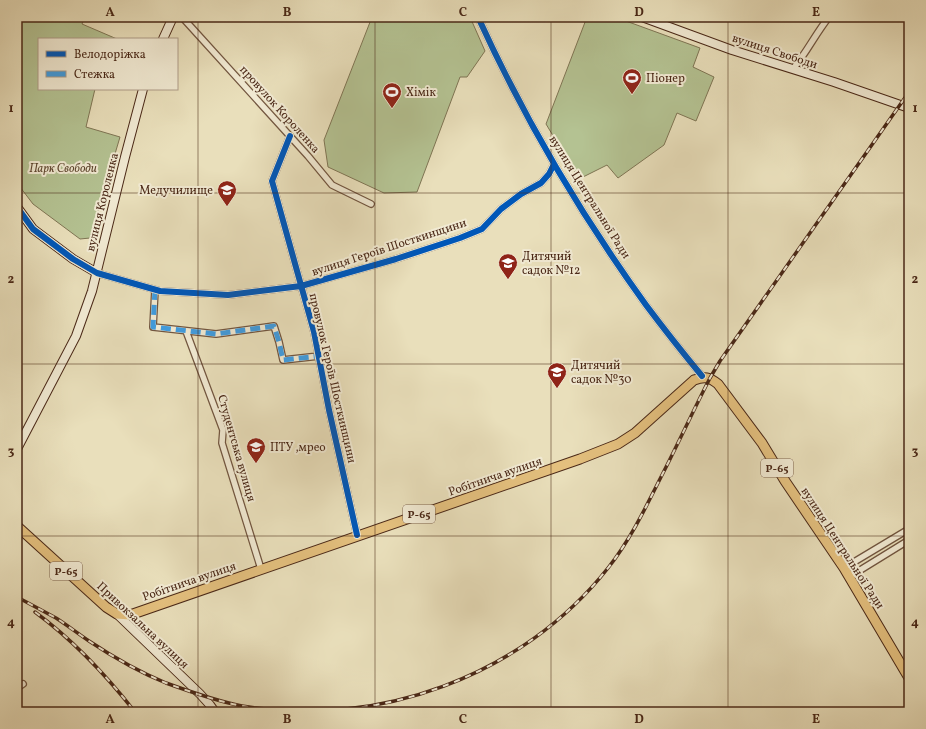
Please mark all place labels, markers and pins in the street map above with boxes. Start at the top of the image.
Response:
sports icon: Піонер [621,67,643,95]
place label: Піонер [646,71,685,87]
sports icon: Хімік [381,81,403,109]
place label: Хімік [406,85,436,101]
school or university icon: Медучилище [216,179,238,207]
place label: Медучилище [139,183,213,199]
place label: Дитячий садок №12 [522,249,580,279]
school or university icon: Дитячий садок №12 [497,252,519,280]
place label: Дитячий садок №30 [571,358,631,388]
school or university icon: Дитячий садок №30 [546,361,568,389]
school or university icon: ПТУ ,мрео [245,436,267,464]
place label: ПТУ ,мрео [270,440,326,456]

